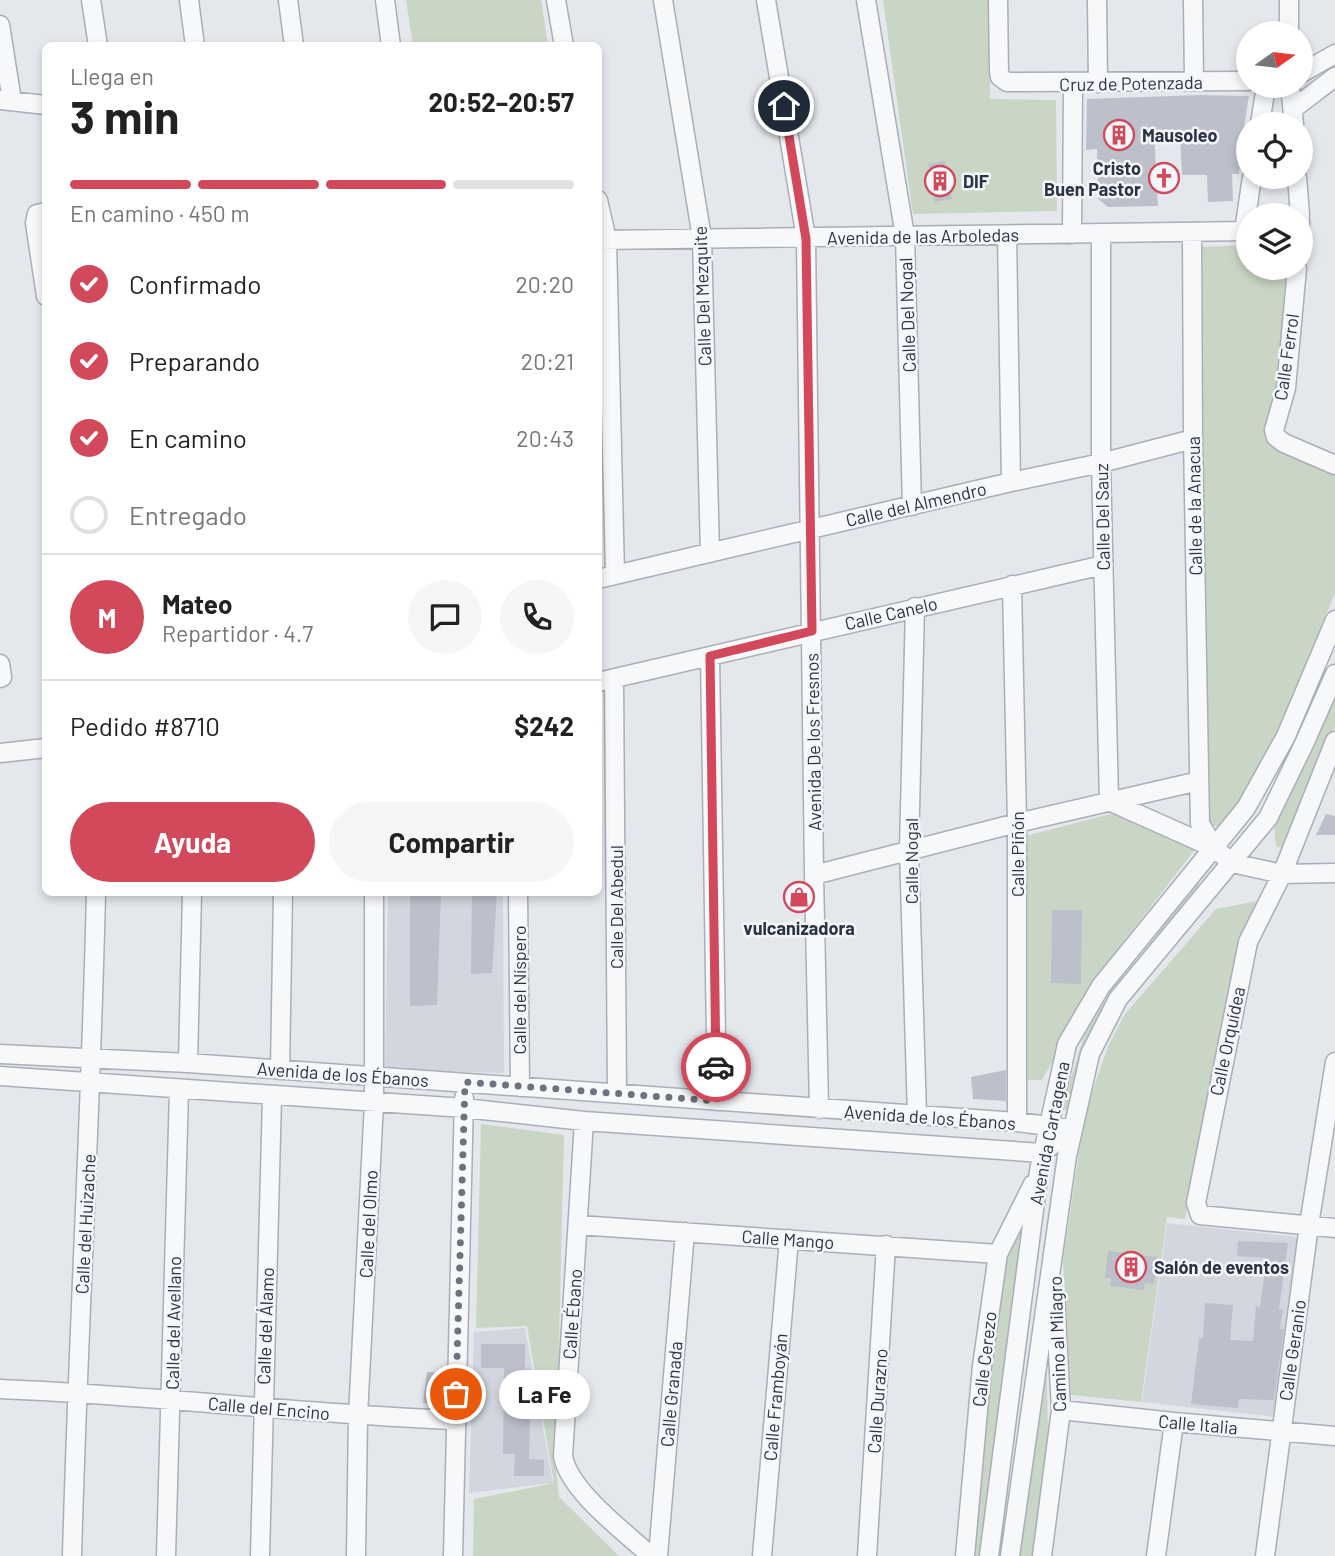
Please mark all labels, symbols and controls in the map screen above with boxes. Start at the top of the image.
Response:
north arrow [1236,21,1312,98]
map controls [1236,21,1313,280]
text: Llega en [70,62,154,90]
street label: Cruz de Potenzada [1059,71,1203,95]
pin [754,76,814,136]
text: 20:52–20:57 [428,86,574,117]
icon: home [765,87,803,125]
text: 3 min [70,88,179,143]
button: locate [1236,112,1313,189]
building icon: Mausoleo [1102,118,1136,152]
place label: Mausoleo [1142,124,1218,146]
place label: Cristo Buen Pastor [1044,157,1141,200]
church icon: Cristo Buen Pastor [1147,161,1181,195]
building icon: DIF [923,164,957,198]
place label: DIF [963,170,989,192]
text: En camino · 450 m [70,199,249,227]
button: layers [1236,203,1313,280]
street label: Avenida de las Arboledas [827,223,1019,249]
street label: Calle Del Mezquite [689,225,715,367]
street label: Calle Del Nogal [894,257,920,373]
icon: check [70,265,108,303]
text: Confirmado [129,268,261,299]
text: 20:20 [516,270,574,298]
street label: Calle Ferrol [1269,312,1303,402]
icon: check [70,342,108,380]
text: Preparando [129,345,260,376]
text: 20:21 [521,347,574,375]
icon: check [70,419,108,457]
text: En camino [129,422,247,453]
text: 20:43 [516,424,574,452]
street label: Calle de la Anacua [1182,436,1206,576]
street label: Calle Del Sauz [1090,463,1114,571]
street label: Calle del Almendro [844,477,988,531]
text: Entregado [129,499,247,530]
button: chat [408,580,482,654]
button: phone [500,580,574,654]
text: Mateo [162,588,232,619]
street label: Calle Canelo [842,592,940,634]
text: M [98,602,116,633]
text: Repartidor · 4.7 [162,619,313,647]
street label: Avenida De los Fresnos [800,653,826,831]
text: Pedido #8710 [70,710,220,741]
text: $242 [514,710,574,741]
button: Ayuda [70,802,315,882]
button: Compartir [329,802,574,882]
street label: Calle Piñón [1006,811,1028,897]
street label: Calle Nogal [900,818,922,904]
street label: Calle Del Abedul [605,845,627,969]
shop icon: vulcanizadora [782,880,816,914]
place label: vulcanizadora [743,917,855,939]
street label: Calle del Níspero [508,926,530,1054]
street label: Calle Orquídea [1205,984,1249,1098]
courier [681,1032,751,1102]
icon: car [697,1048,735,1086]
street label: Avenida de los Ébanos [256,1057,430,1091]
street label: Avenida Cartagena [1024,1059,1074,1207]
street label: Avenida de los Ébanos [843,1100,1017,1134]
street label: Calle del Huizache [70,1153,100,1295]
street label: Calle del Olmo [354,1169,382,1279]
street label: Calle Mango [741,1225,835,1253]
building icon: Salón de eventos [1114,1250,1148,1284]
street label: Calle del Avellano [161,1256,185,1390]
place label: Salón de eventos [1154,1256,1289,1278]
street label: Calle del Álamo [252,1267,278,1385]
street label: Calle Ébano [558,1268,586,1360]
street label: Camino al Milagro [1044,1276,1070,1412]
street label: Calle Geranio [1274,1298,1310,1402]
street label: Calle Cerezo [967,1310,1001,1408]
street label: Calle Framboyán [758,1332,792,1462]
street label: Calle Granada [655,1340,687,1448]
street label: Calle Durazno [862,1348,892,1454]
pin [426,1364,486,1424]
callout: La Fe [498,1370,589,1418]
icon: bag [437,1375,475,1413]
text: La Fe [517,1380,572,1408]
street label: Calle del Encino [207,1392,331,1424]
street label: Calle Italia [1157,1410,1239,1438]

